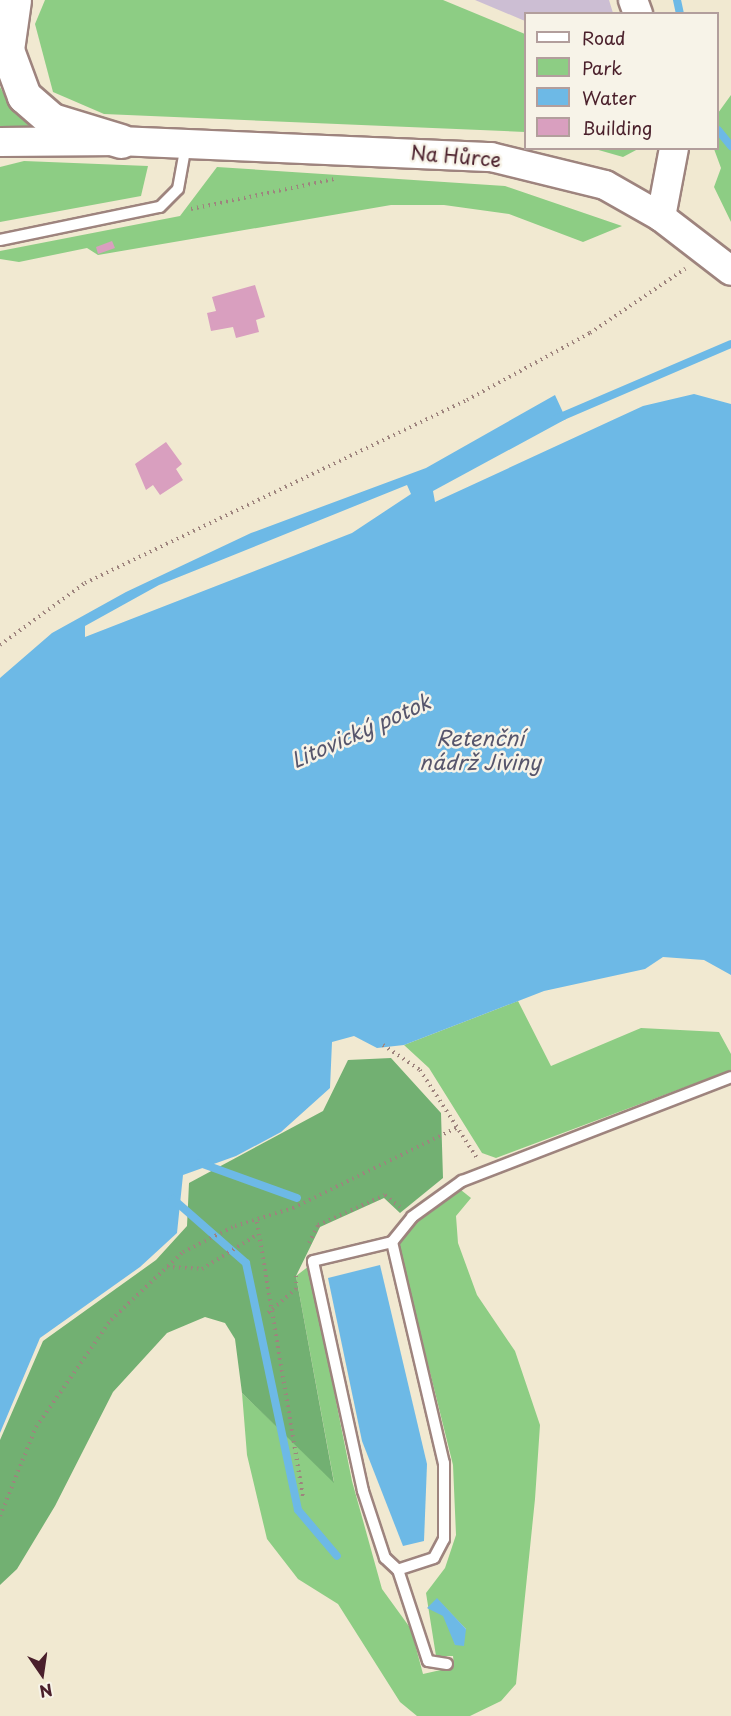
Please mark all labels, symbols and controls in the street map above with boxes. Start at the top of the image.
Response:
legend [524,12,719,150]
text: Road [582,24,626,51]
text: Park [582,54,622,81]
text: Water [582,84,636,111]
text: Building [582,114,652,141]
street label: Na Hůrce [409,140,503,172]
water label: Litovický potok [285,687,435,773]
water label: Retenční nádrž Jiviny [418,724,542,774]
north arrow [12,1644,72,1704]
text: N [37,1678,55,1705]

